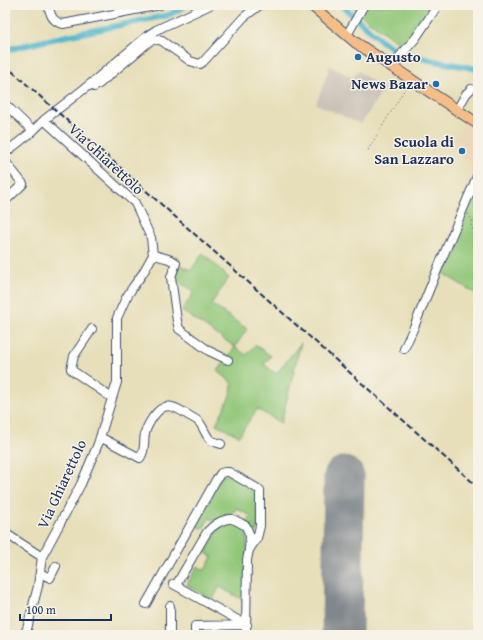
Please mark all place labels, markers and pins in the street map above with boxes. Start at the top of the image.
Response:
place label: Augusto [366,46,421,67]
marker: Augusto [353,52,363,62]
place label: News Bazar [351,73,428,94]
marker: News Bazar [431,79,441,89]
place label: Scuola di San Lazzaro [374,131,454,169]
marker: Scuola di San Lazzaro [457,146,467,156]

